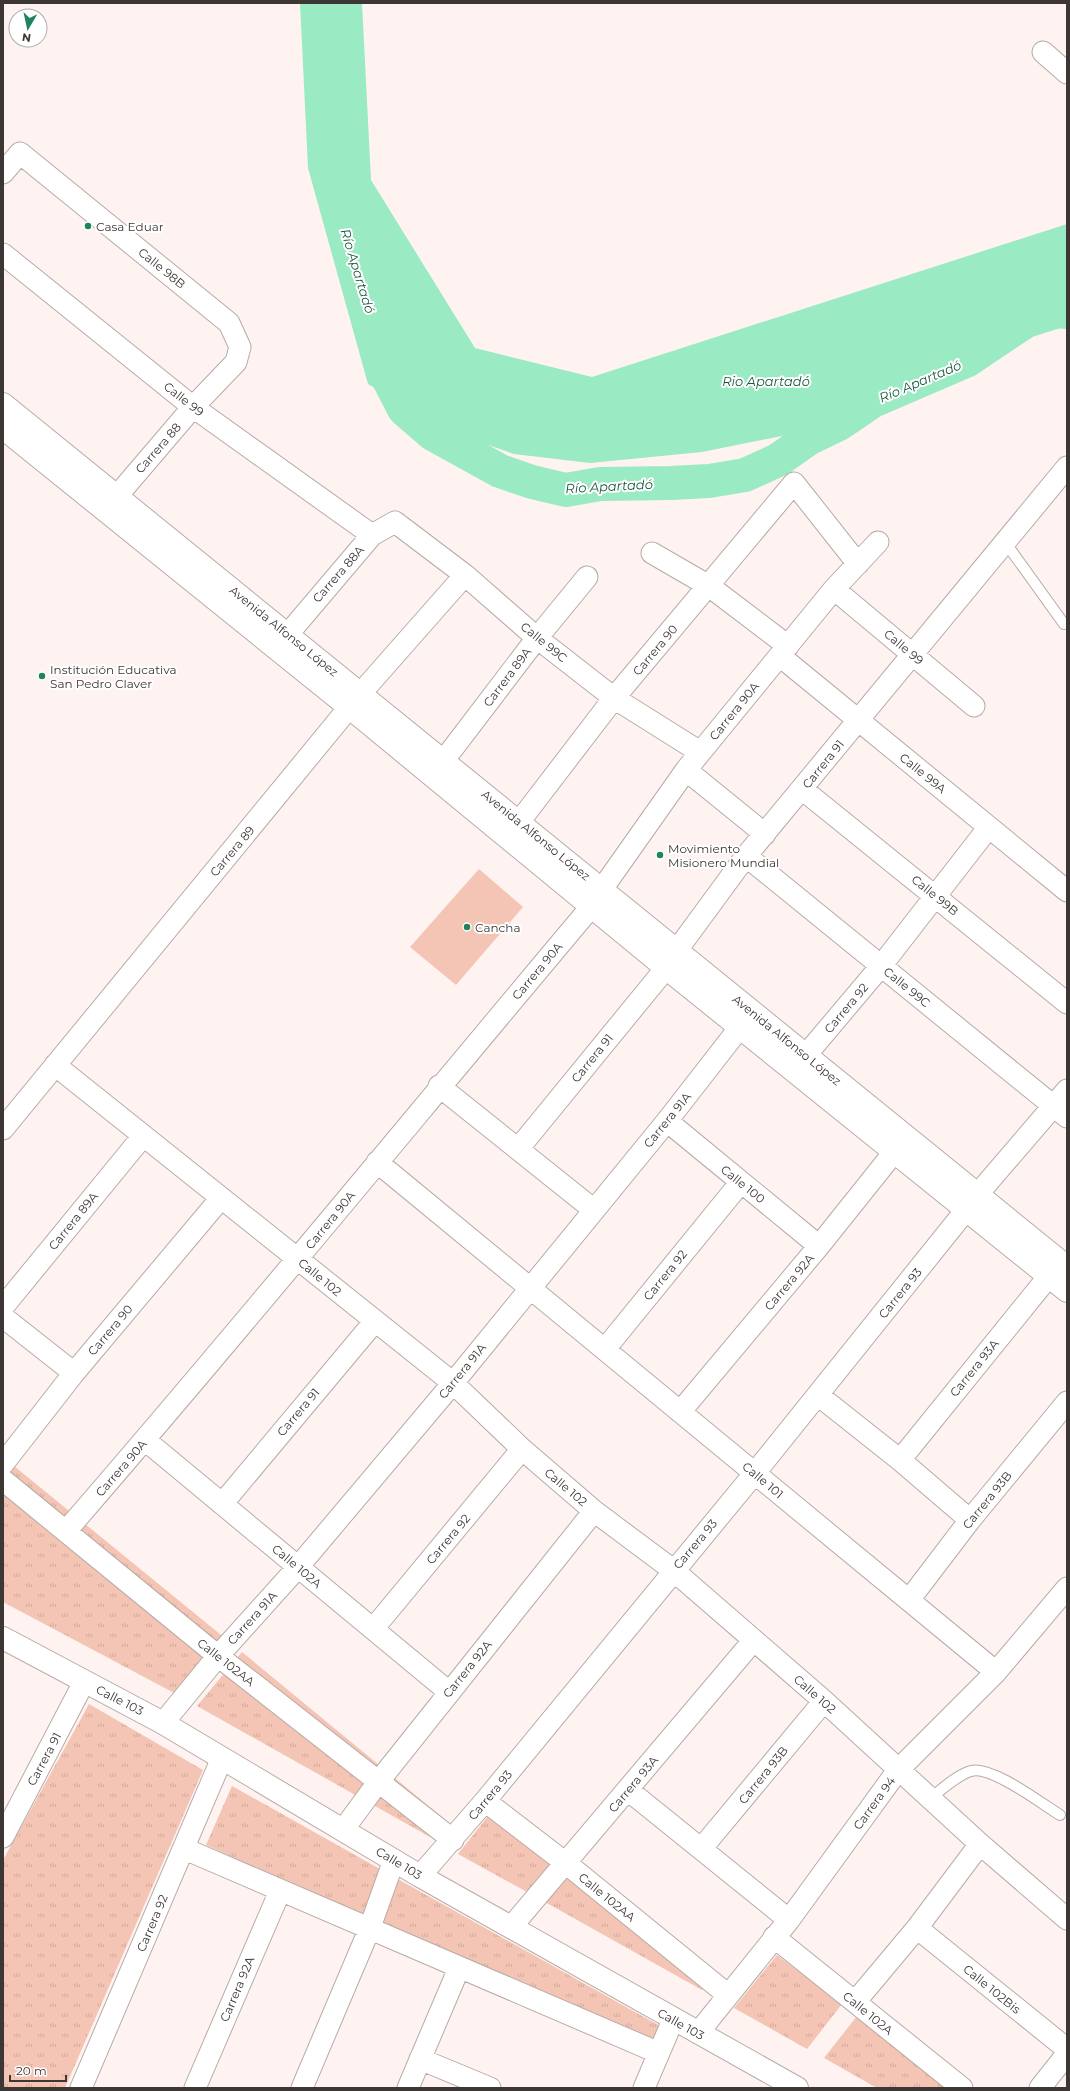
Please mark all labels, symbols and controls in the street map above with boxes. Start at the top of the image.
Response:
north arrow [8,8,48,48]
text: N [21,30,32,45]
place label: Casa Eduar [96,219,164,234]
marker: Casa Eduar [83,221,93,231]
water label: Río Apartadó [338,227,378,315]
street label: Calle 98B [135,244,189,292]
water label: Río Apartadó [877,357,963,405]
water label: Rio Apartadó [722,373,810,389]
street label: Calle 99 [161,379,207,419]
street label: Carrera 88 [132,419,184,476]
water label: Río Apartadó [565,476,653,496]
street label: Carrera 88A [309,542,367,606]
street label: Avenida Alfonso López [227,583,341,679]
street label: Calle 99C [518,619,571,666]
street label: Carrera 90 [629,621,681,679]
street label: Calle 99 [881,626,927,668]
street label: Carrera 89A [480,644,534,710]
place label: Institución Educativa San Pedro Claver [50,662,177,691]
marker: Institución Educativa San Pedro Claver [37,671,47,681]
street label: Carrera 90A [706,679,762,743]
street label: Carrera 91 [799,737,847,791]
street label: Calle 99A [897,750,950,797]
street label: Avenida Alfonso López [479,787,593,883]
street label: Carrera 89 [206,823,258,879]
place label: Movimiento Misionero Mundial [668,841,779,870]
marker: Movimiento Misionero Mundial [655,850,665,860]
street label: Calle 99B [909,872,961,918]
place label: Cancha [475,920,520,935]
marker: Cancha [462,922,472,932]
street label: Carrera 90A [509,939,566,1003]
street label: Calle 99C [881,964,934,1011]
street label: Carrera 92 [821,980,871,1036]
street label: Avenida Alfonso López [730,992,844,1088]
street label: Carrera 91 [568,1031,616,1085]
street label: Carrera 91A [640,1089,694,1151]
street label: Calle 100 [718,1162,768,1206]
street label: Carrera 90A [302,1188,358,1252]
street label: Carrera 89A [45,1189,101,1253]
street label: Carrera 92 [640,1247,690,1303]
street label: Carrera 92A [761,1250,817,1313]
street label: Calle 102 [295,1255,345,1299]
street label: Carrera 93 [875,1265,925,1321]
street label: Carrera 90 [84,1301,136,1359]
street label: Carrera 93A [946,1336,1002,1400]
street label: Carrera 91A [435,1340,489,1402]
street label: Carrera 91 [274,1385,322,1439]
street label: Carrera 90A [92,1436,150,1500]
street label: Calle 101 [739,1459,787,1501]
street label: Calle 102 [541,1465,591,1509]
street label: Carrera 93B [959,1468,1015,1532]
street label: Carrera 92 [423,1511,473,1567]
street label: Carrera 93 [670,1516,720,1572]
street label: Calle 102A [269,1541,325,1591]
street label: Carrera 91A [224,1588,280,1648]
street label: Calle 102AA [194,1635,258,1689]
street label: Carrera 92A [439,1637,495,1701]
street label: Calle 102 [791,1671,839,1717]
street label: Calle 103 [94,1682,146,1718]
street label: Carrera 91 [24,1730,64,1788]
street label: Carrera 93B [735,1743,791,1807]
street label: Carrera 93A [605,1752,661,1815]
street label: Carrera 93 [465,1767,515,1823]
street label: Carrera 94 [850,1773,898,1832]
street label: Calle 103 [373,1843,425,1883]
street label: Calle 102AA [576,1870,639,1925]
street label: Carrera 92 [133,1892,171,1954]
street label: Carrera 92A [217,1954,258,2024]
street label: Calle 102Bis [960,1961,1024,2017]
street label: Calle 102A [840,1988,896,2038]
street label: Calle 103 [655,2005,707,2043]
scale bar [10,2057,66,2083]
text: 20 m [16,2063,47,2078]

